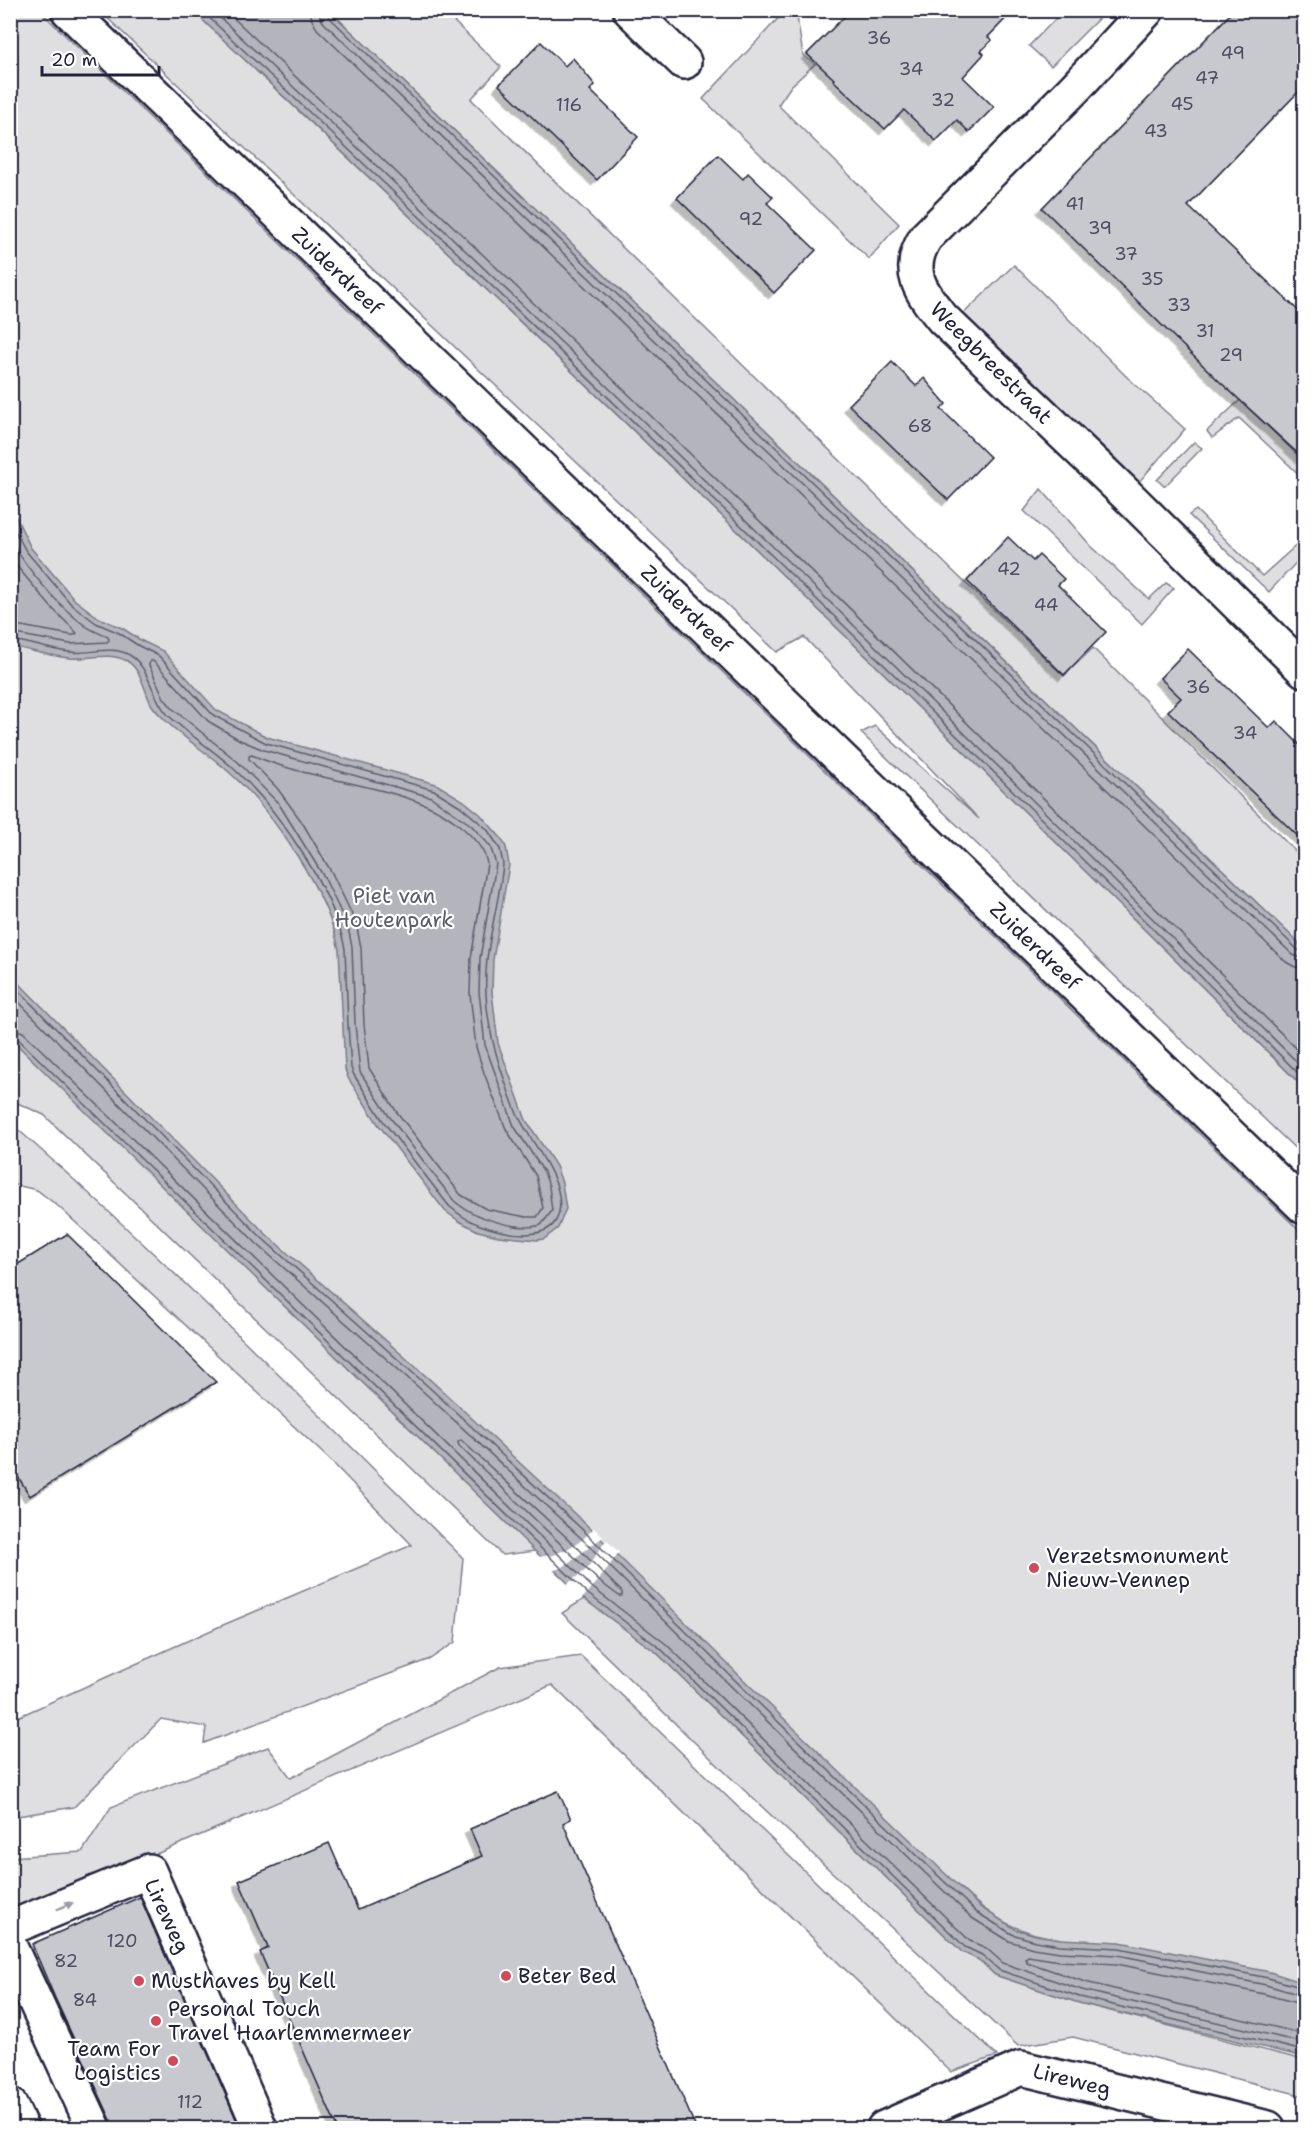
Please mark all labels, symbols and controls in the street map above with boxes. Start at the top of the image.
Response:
house number: 36 [867,26,891,50]
scale bar [42,39,159,77]
house number: 49 [1221,41,1245,65]
text: 20 m [51,48,97,72]
house number: 34 [899,57,923,81]
house number: 47 [1195,66,1219,90]
house number: 32 [931,88,955,112]
house number: 45 [1170,92,1194,116]
house number: 116 [556,93,582,117]
house number: 43 [1144,119,1168,143]
house number: 41 [1065,192,1085,216]
house number: 92 [739,207,763,231]
house number: 39 [1088,216,1112,240]
street label: Zuiderdreef [286,221,389,322]
house number: 37 [1114,242,1138,266]
house number: 35 [1140,267,1164,291]
house number: 33 [1167,293,1191,317]
street label: Weegbreestraat [924,296,1058,430]
house number: 31 [1195,319,1215,343]
house number: 29 [1219,343,1243,367]
house number: 68 [908,414,932,438]
house number: 42 [997,557,1021,581]
street label: Zuiderdreef [635,559,738,660]
house number: 44 [1034,593,1058,617]
house number: 36 [1186,675,1210,699]
house number: 34 [1233,721,1257,745]
park label: Piet van Houtenpark [335,882,453,934]
street label: Zuiderdreef [984,896,1087,997]
place label: Verzetsmonument Nieuw-Vennep [1046,1542,1229,1594]
marker: Verzetsmonument Nieuw-Vennep [1027,1561,1041,1575]
street label: Lireweg [138,1874,196,1958]
one-way arrow [56,1901,74,1911]
house number: 120 [106,1929,138,1953]
house number: 82 [54,1949,78,1973]
place label: Beter Bed [518,1962,616,1990]
place label: Musthaves by Kell [151,1967,336,1995]
marker: Beter Bed [499,1969,513,1983]
marker: Musthaves by Kell [132,1974,146,1988]
house number: 84 [73,1988,97,2012]
place label: Personal Touch Travel Haarlemmermeer [168,1995,412,2047]
marker: Personal Touch Travel Haarlemmermeer [149,2014,163,2028]
place label: Team For Logistics [67,2035,161,2087]
marker: Team For Logistics [166,2054,180,2068]
street label: Lireweg [1030,2057,1114,2103]
house number: 112 [177,2090,203,2114]

